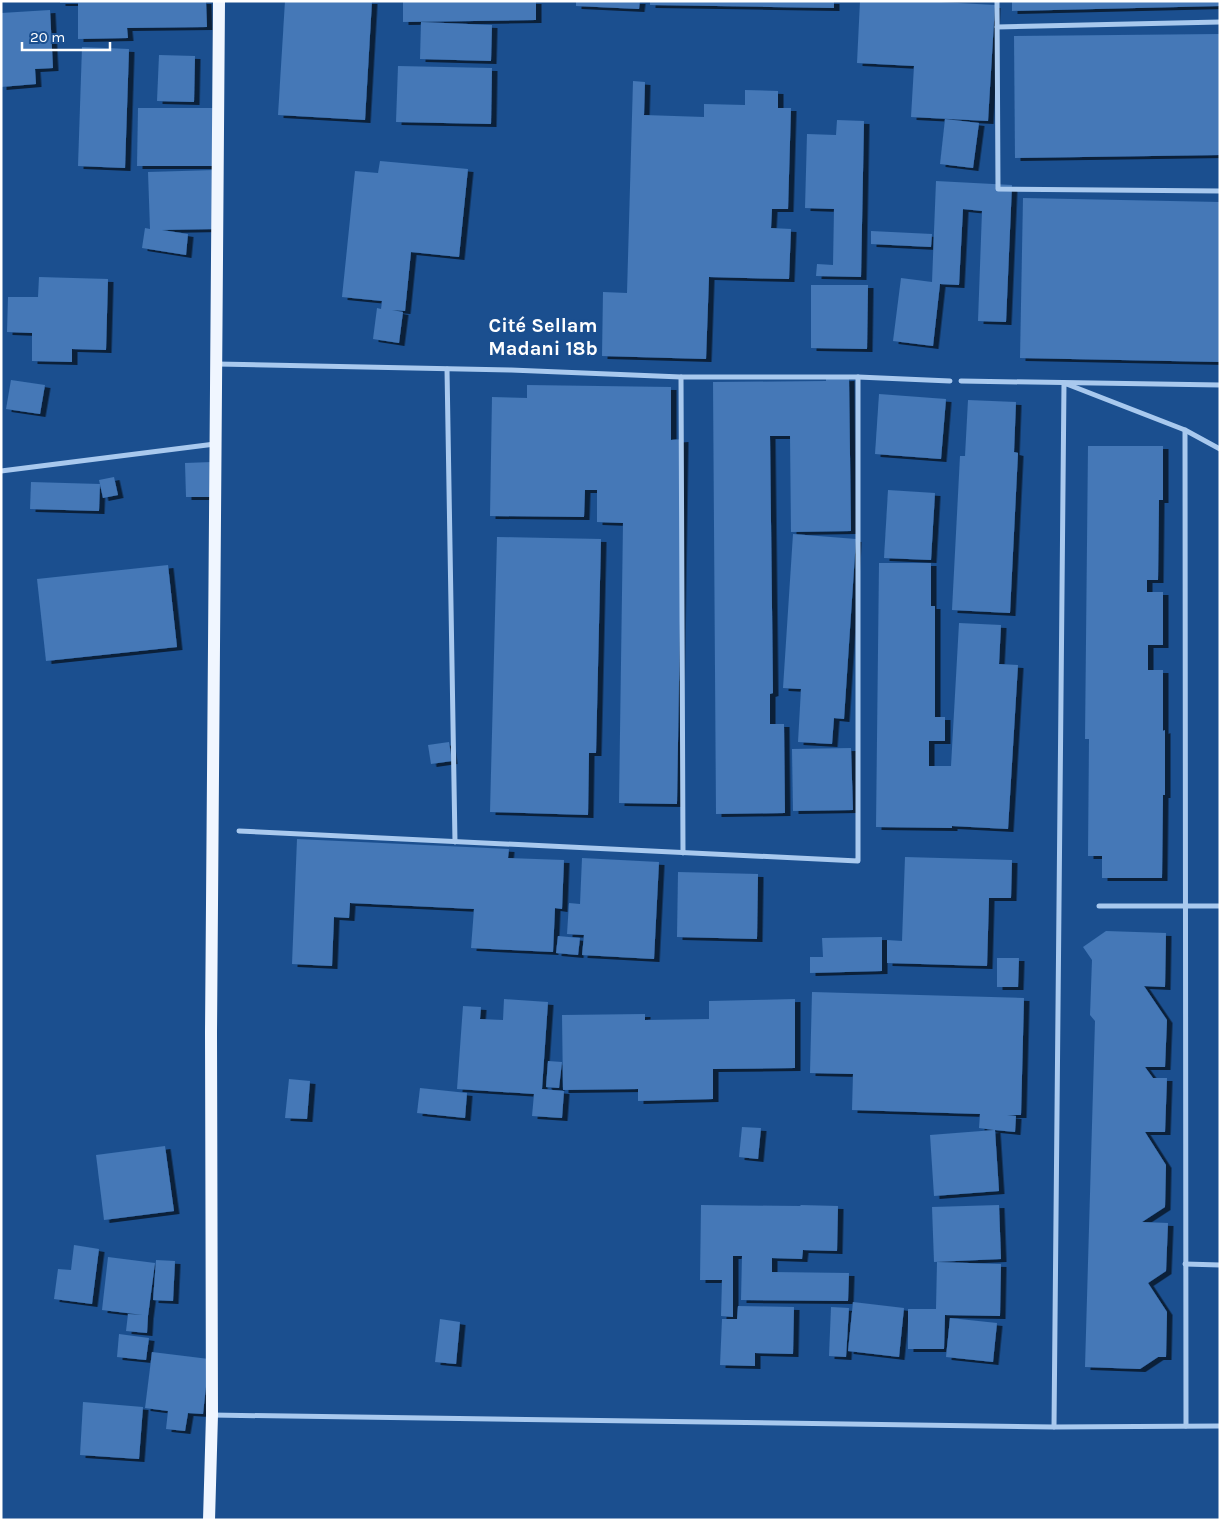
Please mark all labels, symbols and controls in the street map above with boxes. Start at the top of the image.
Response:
scale bar [22,20,110,52]
text: 20 m [30,28,65,46]
district label: Cité Sellam Madani 18b [488,314,598,360]

